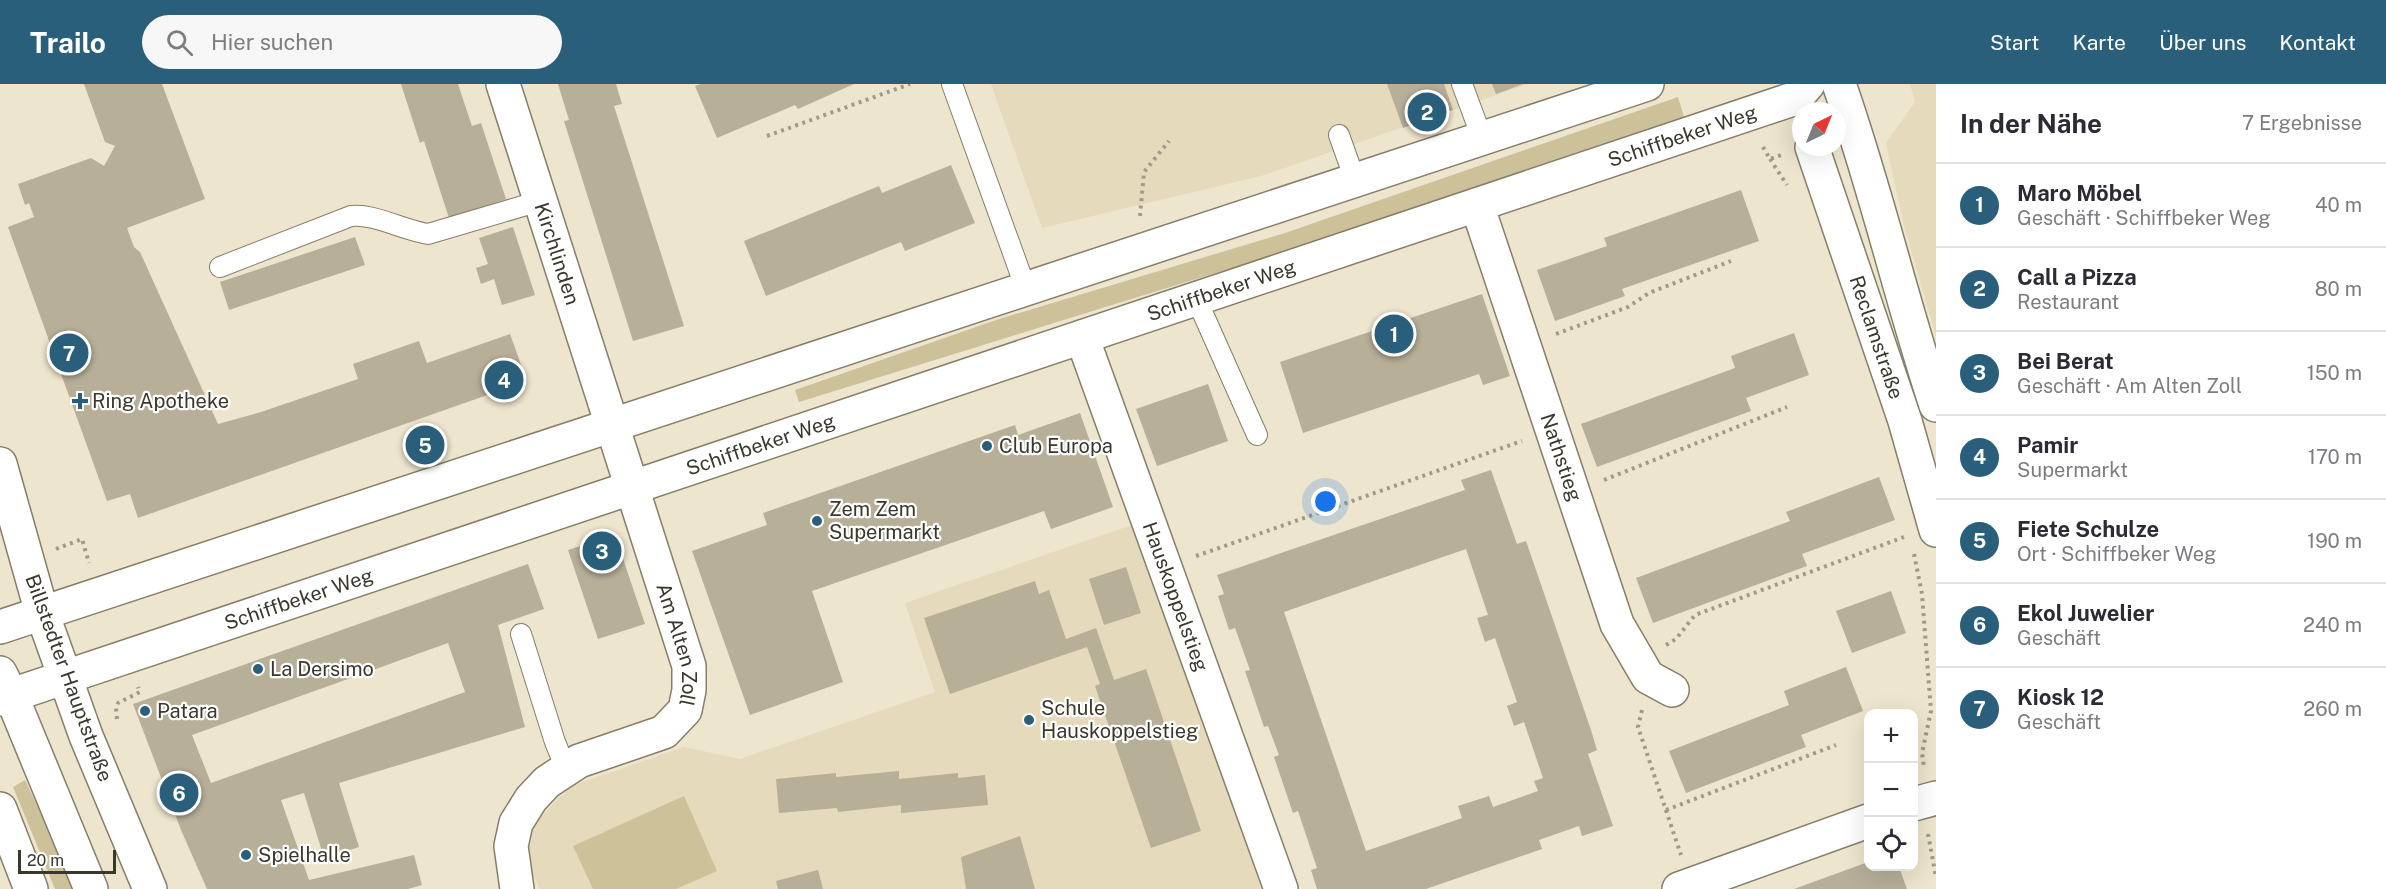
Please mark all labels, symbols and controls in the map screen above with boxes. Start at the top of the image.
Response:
search box [142,15,562,69]
text: Trailo [30,26,106,59]
icon: search [163,26,196,59]
text: Hier suchen [211,29,333,55]
text: Start [1990,30,2039,55]
text: Karte [2072,30,2126,55]
text: Über uns [2159,30,2246,55]
text: Kontakt [2279,30,2356,55]
pin: 2 [1408,90,1446,135]
street label: Schiffbeker Weg [1605,100,1760,172]
north arrow [1792,102,1846,156]
text: In der Nähe [1960,108,2102,139]
text: 7 Ergebnisse [2242,111,2362,135]
text: Maro Möbel [2017,180,2142,206]
text: 1 [1975,193,1984,217]
text: 40 m [2315,193,2362,217]
street label: Kirchlinden [530,199,585,308]
text: Geschäft · Schiffbeker Weg [2017,206,2271,230]
street label: Schiffbeker Weg [1144,254,1299,326]
text: Call a Pizza [2017,264,2137,290]
street label: Reclamstraße [1845,272,1909,402]
text: 2 [1973,277,1986,301]
text: 80 m [2315,277,2362,301]
text: Restaurant [2017,290,2119,314]
pin: 1 [1374,312,1414,356]
pin: 7 [50,330,88,376]
text: Bei Berat [2017,348,2114,374]
pin: 4 [484,358,524,402]
text: 3 [1973,361,1986,385]
text: 150 m [2307,361,2362,385]
text: Geschäft · Am Alten Zoll [2017,374,2242,398]
place label: Ring Apotheke [92,389,229,413]
marker: Ring Apotheke [73,394,87,408]
street label: Schiffbeker Weg [683,408,838,481]
street label: Nathstieg [1535,410,1587,504]
pin: 5 [406,422,444,468]
text: Pamir [2017,432,2078,458]
place label: Club Europa [999,434,1113,458]
marker: Club Europa [980,439,994,453]
text: 4 [1973,445,1986,469]
text: 170 m [2308,445,2362,469]
text: Supermarkt [2017,458,2128,482]
your location [1311,487,1340,516]
place label: Zem Zem Supermarkt [829,497,940,544]
marker: Zem Zem Supermarkt [810,514,824,528]
text: Fiete Schulze [2017,516,2159,542]
street label: Hauskoppelstieg [1138,519,1214,675]
pin: 3 [582,528,622,574]
text: 5 [1973,529,1986,553]
text: 190 m [2307,529,2362,553]
text: Ort · Schiffbeker Weg [2017,542,2216,566]
street label: Schiffbeker Weg [221,563,376,635]
street label: Billstedter Hauptstraße [20,571,118,785]
street label: Am Alten Zoll [651,580,701,708]
text: Ekol Juwelier [2017,600,2154,626]
text: 6 [1973,613,1986,637]
text: 240 m [2303,613,2362,637]
text: Geschäft [2017,626,2101,650]
place label: La Dersimo [270,657,374,681]
marker: La Dersimo [251,662,265,676]
text: Kiosk 12 [2017,684,2104,710]
place label: Schule Hauskoppelstieg [1041,696,1198,743]
text: 7 [1973,697,1986,721]
text: 260 m [2303,697,2362,721]
place label: Patara [157,699,217,723]
marker: Patara [138,704,152,718]
map controls [1864,709,1918,871]
button: + [1864,709,1918,763]
text: Geschäft [2017,710,2101,734]
marker: Schule Hauskoppelstieg [1022,713,1036,727]
button: − [1864,763,1918,817]
pin: 6 [160,770,198,816]
button: locate [1864,817,1918,871]
place label: Spielhalle [258,843,351,867]
scale bar [18,847,116,874]
marker: Spielhalle [239,848,253,862]
text: 20 m [27,851,64,870]

